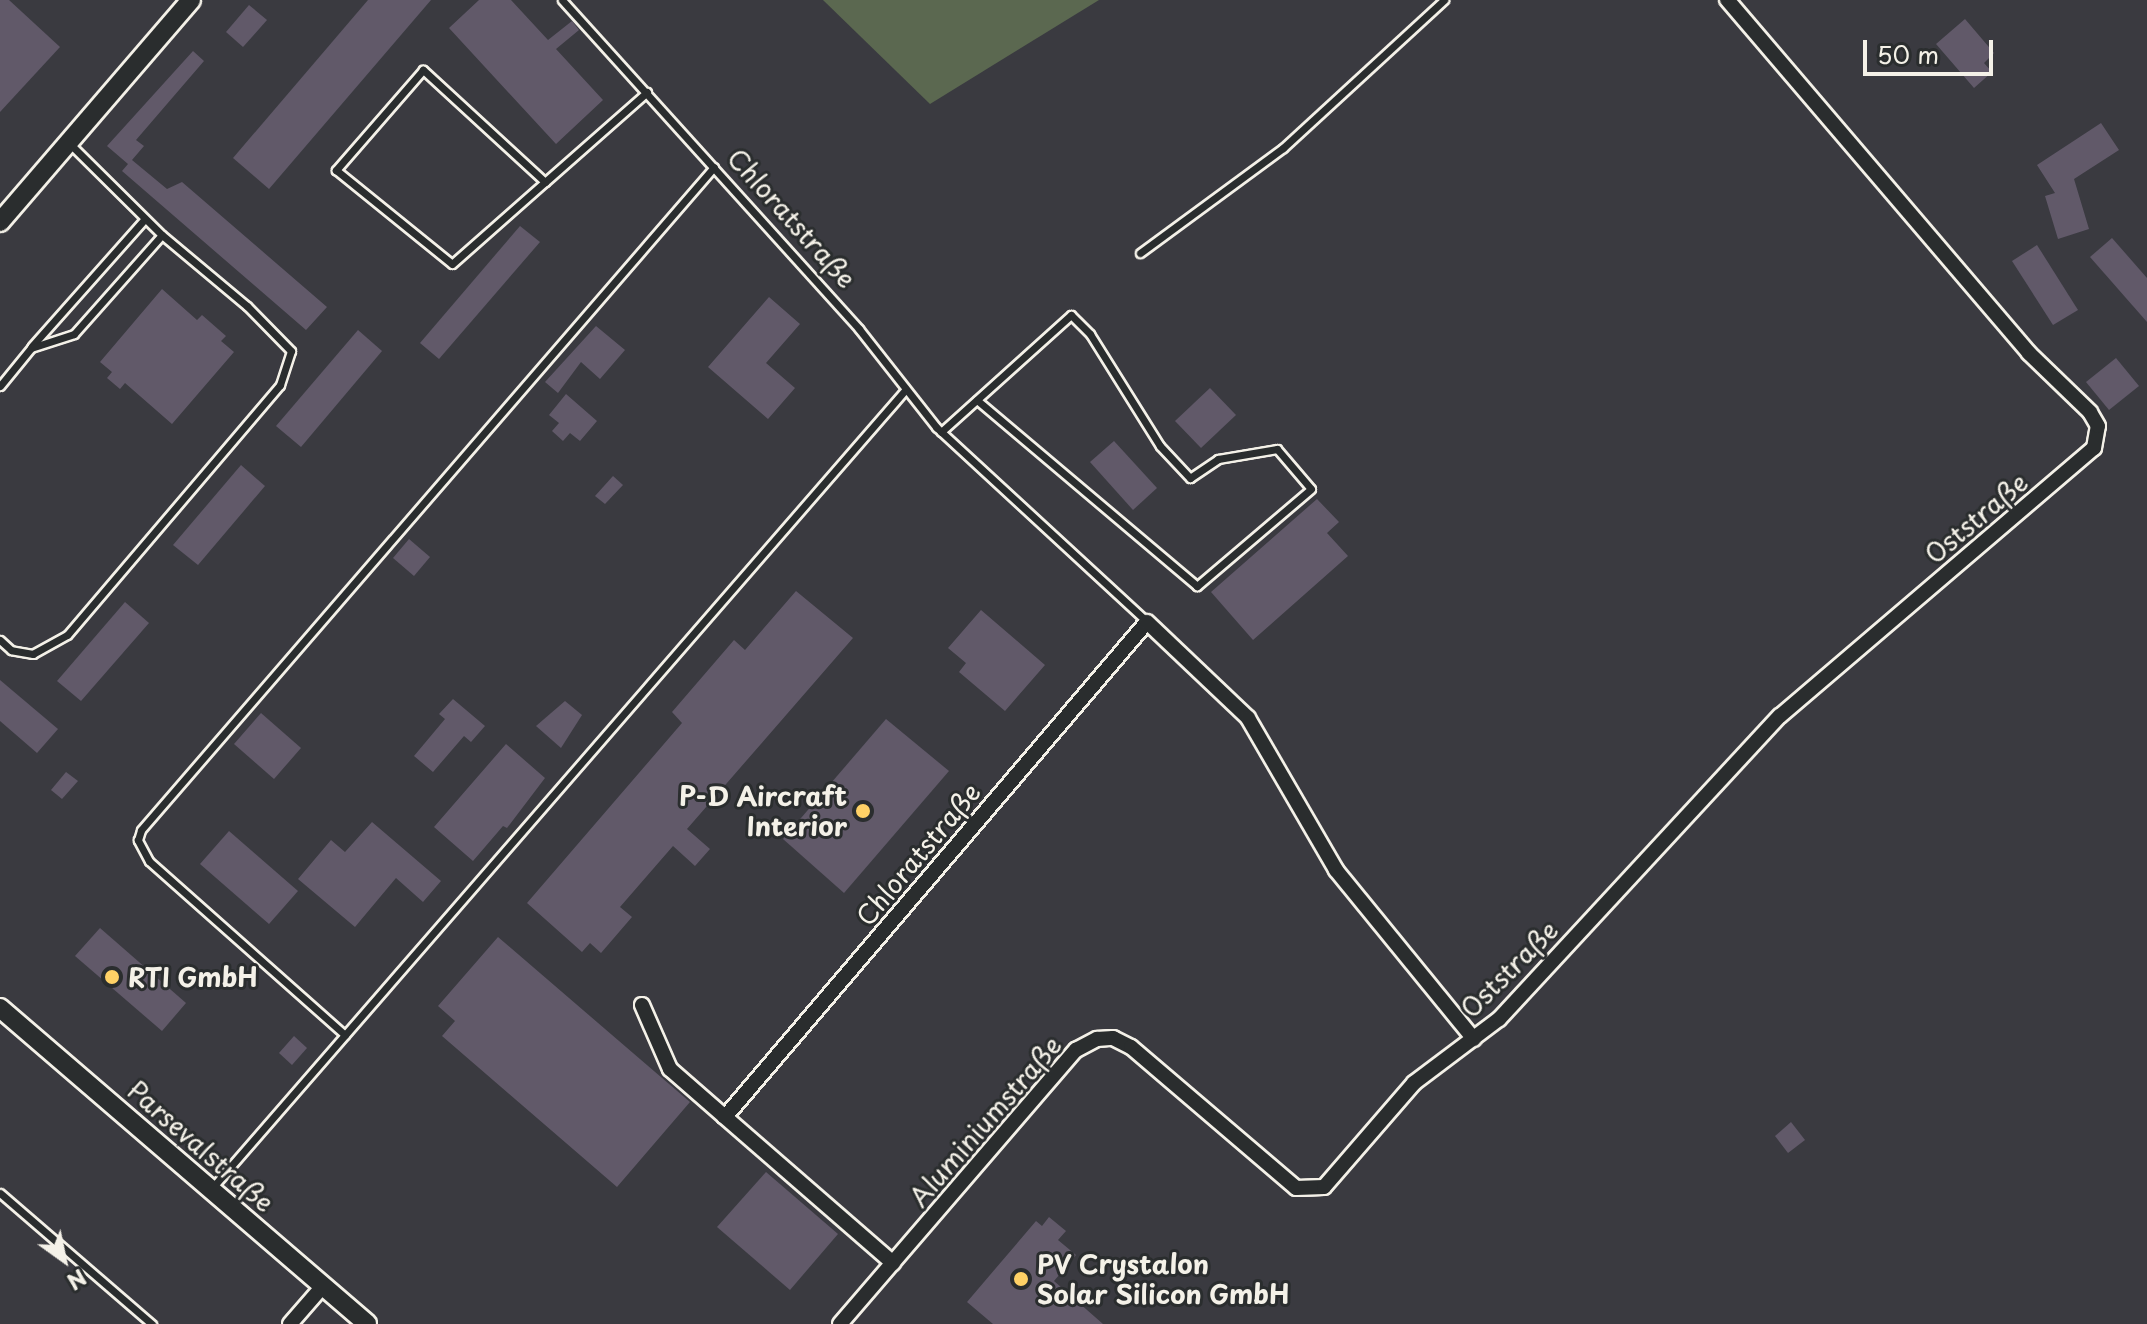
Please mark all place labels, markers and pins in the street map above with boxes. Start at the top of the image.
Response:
place label: P-D Aircraft Interior [681,780,847,842]
marker: P-D Aircraft Interior [854,802,872,820]
place label: RTI GmbH [128,961,260,993]
marker: RTI GmbH [103,968,121,986]
place label: PV Crystalon Solar Silicon GmbH [1037,1248,1291,1310]
marker: PV Crystalon Solar Silicon GmbH [1012,1270,1030,1288]

